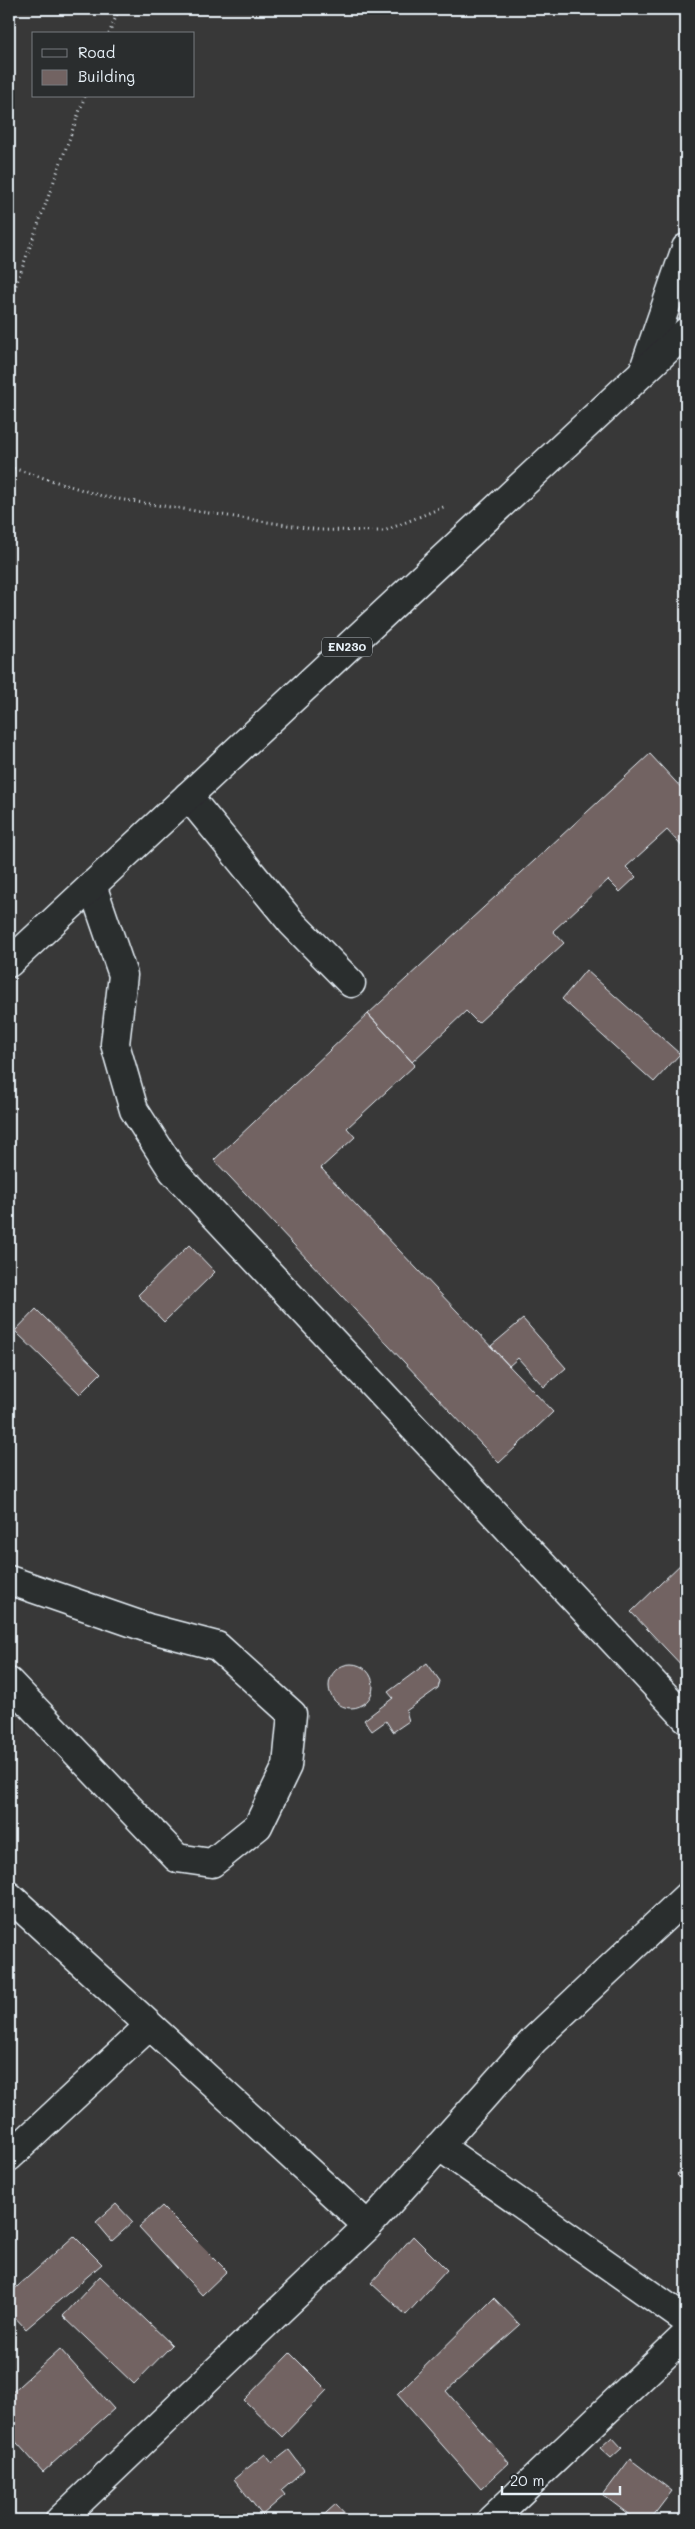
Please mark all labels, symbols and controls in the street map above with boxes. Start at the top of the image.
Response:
legend [32,32,195,98]
text: Road [78,42,115,62]
text: Building [78,66,135,86]
road number: EN230 [322,638,372,656]
scale bar [502,2464,620,2496]
text: 20 m [510,2470,544,2490]

